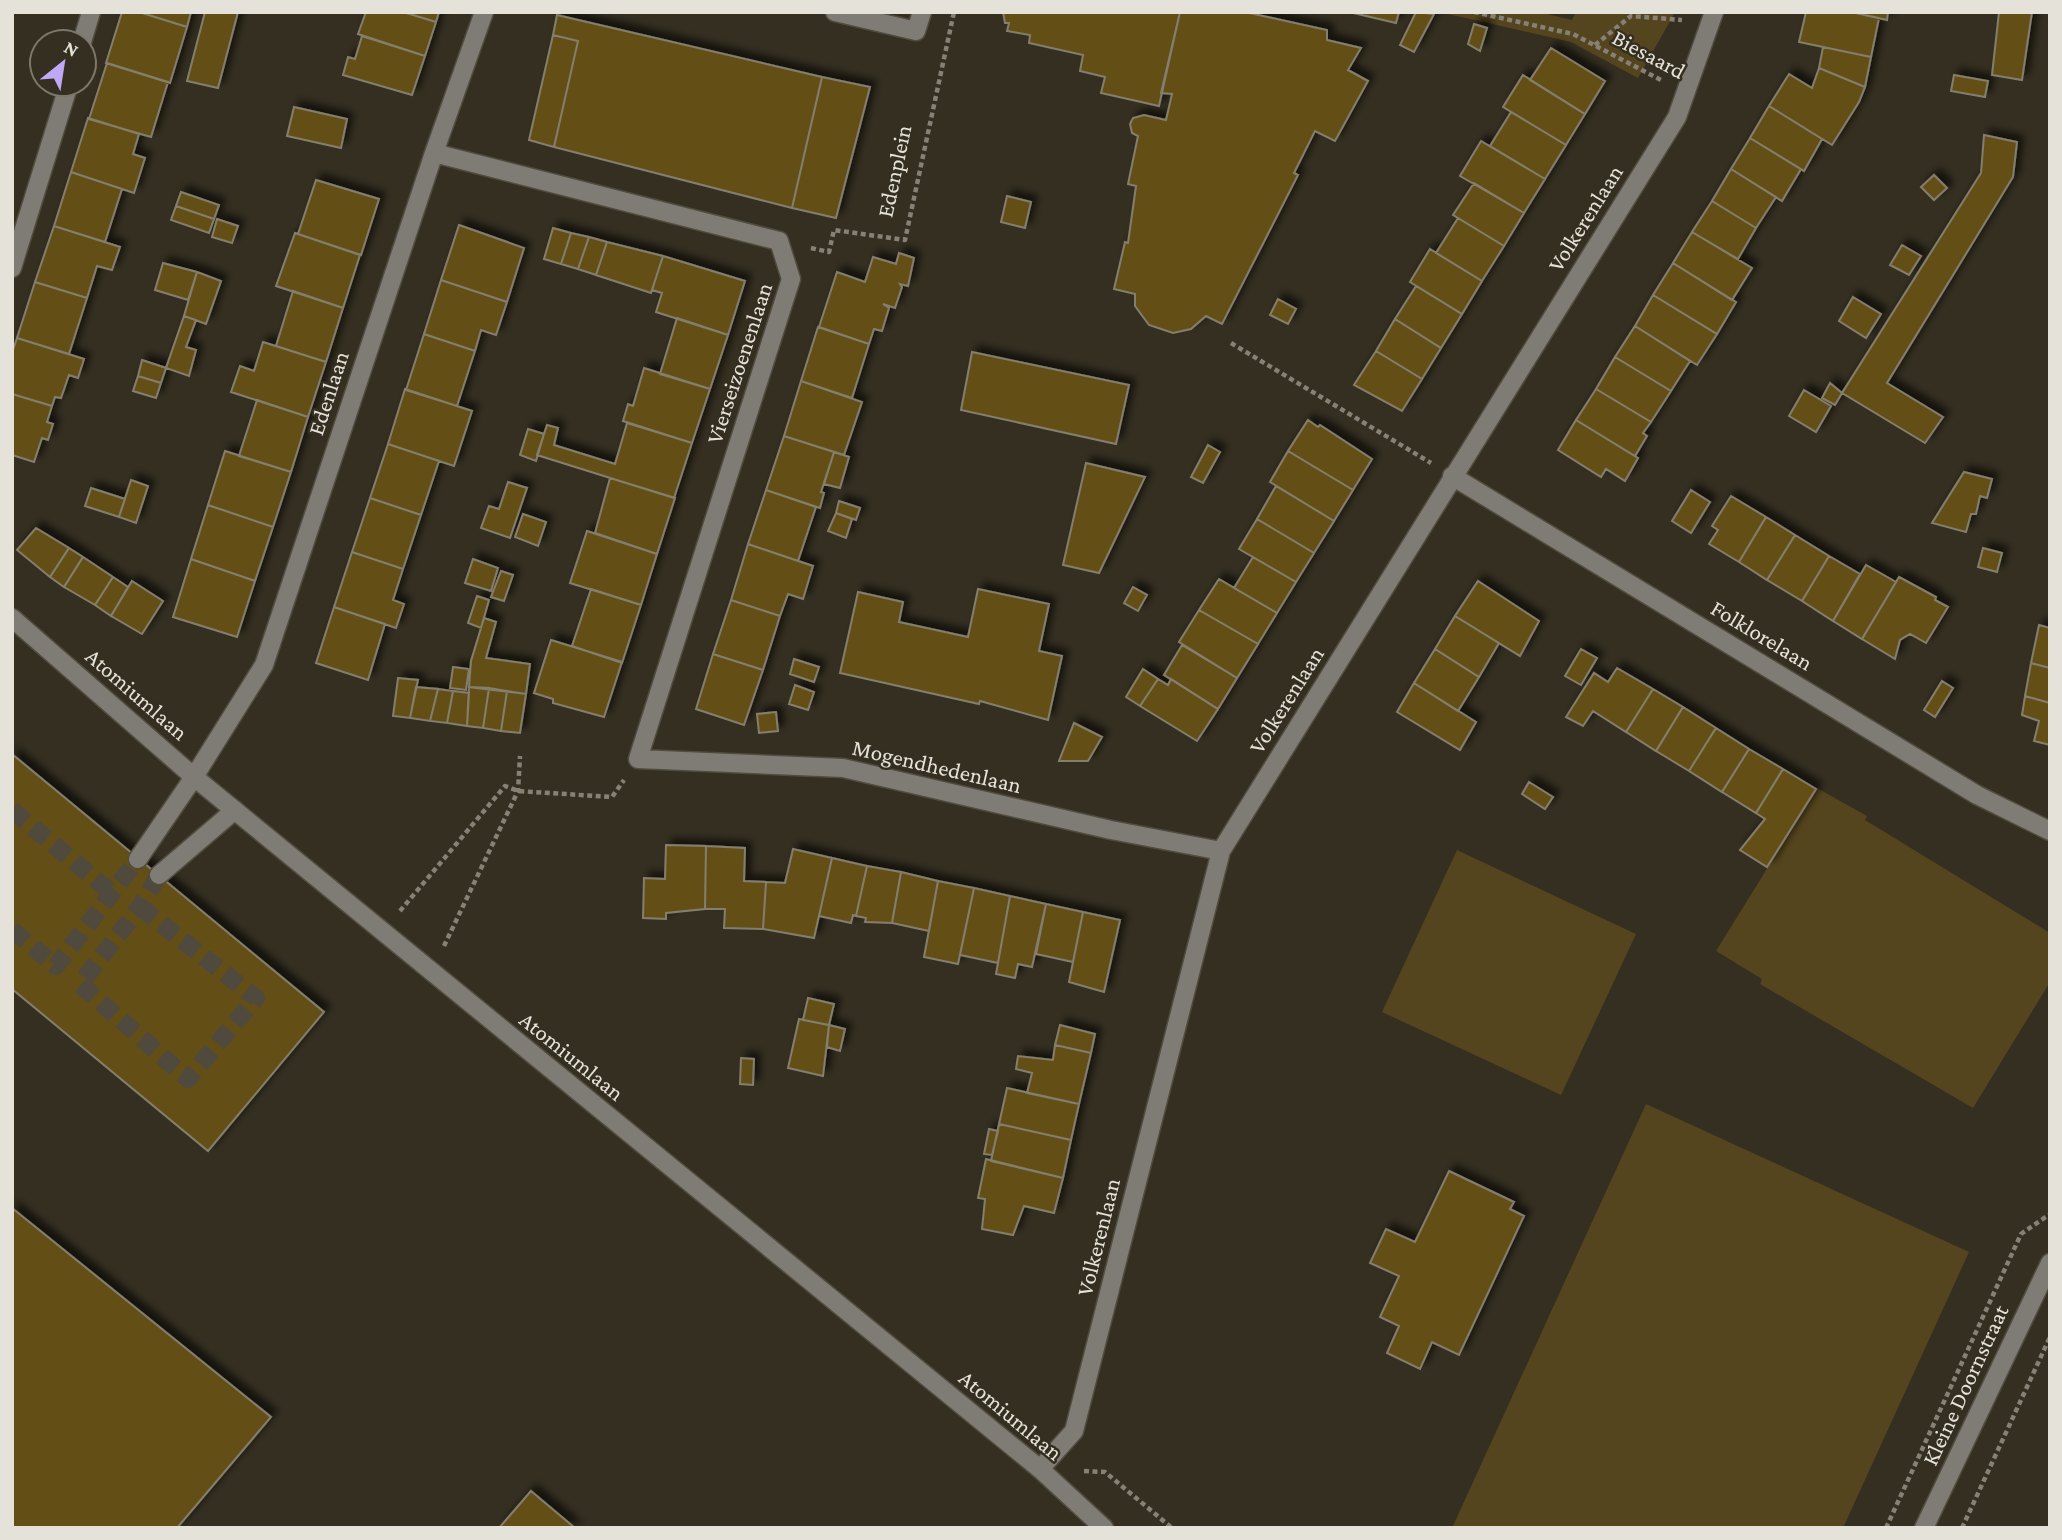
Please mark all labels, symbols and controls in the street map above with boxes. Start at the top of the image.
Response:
street label: Biesaard [1608,24,1690,84]
north arrow [28,28,98,98]
text: N [60,36,82,61]
street label: Edenplein [872,122,916,220]
street label: Volkerenlaan [1542,160,1628,276]
street label: Vierseizoenenlaan [701,279,777,447]
street label: Edenlaan [302,348,354,438]
street label: Folklorelaan [1706,594,1818,676]
street label: Volkerenlaan [1243,642,1329,758]
street label: Atomiumlaan [81,643,193,745]
street label: Mogendhedenlaan [850,734,1024,798]
street label: Atomiumlaan [515,1006,629,1106]
street label: Volkerenlaan [1071,1175,1125,1299]
street label: Kleine Doornstraat [1916,1300,2014,1469]
street label: Atomiumlaan [954,1364,1068,1466]

